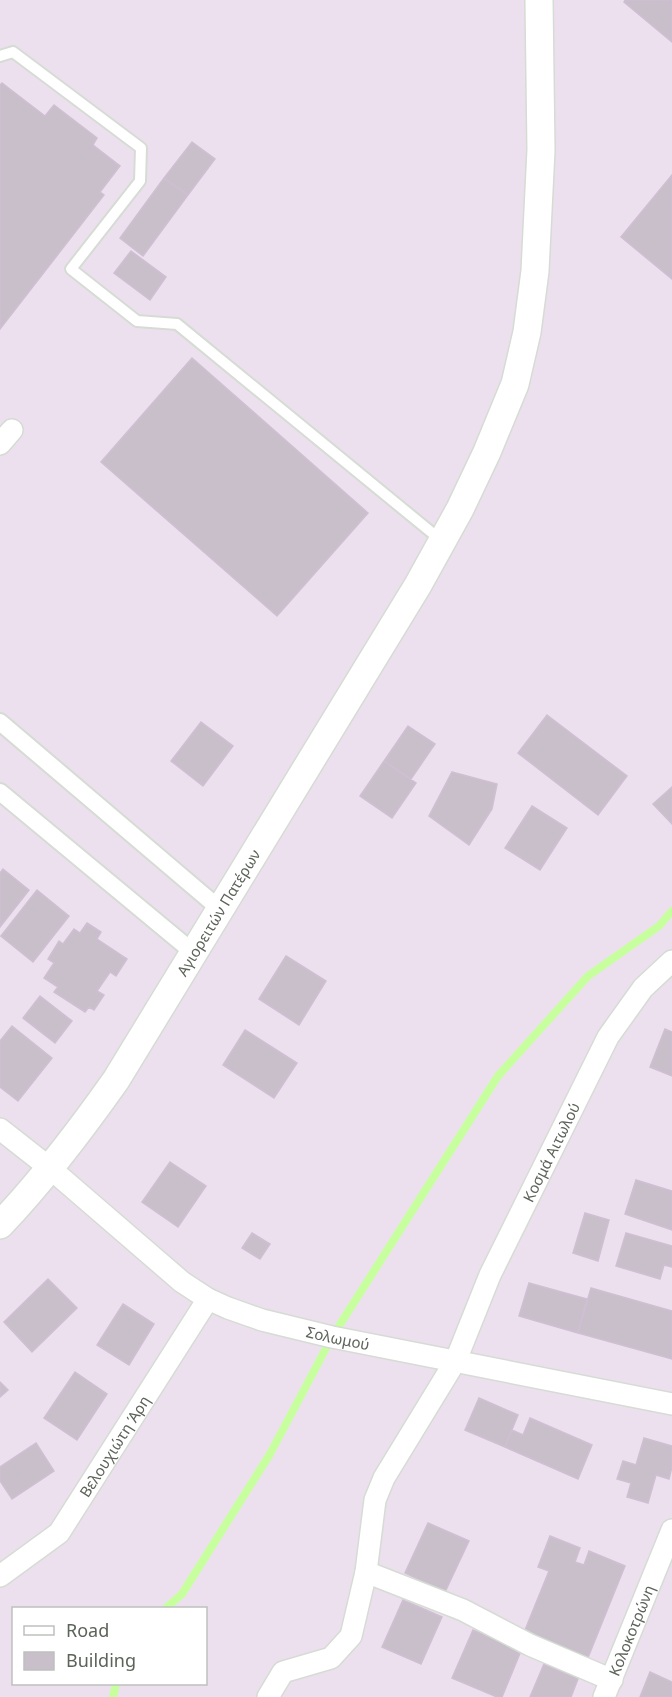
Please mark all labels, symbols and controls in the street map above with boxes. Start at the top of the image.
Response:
street label: Αγιορειτών Πατέρων [172,845,265,980]
street label: Κοσμά Αιτωλού [518,1099,584,1205]
street label: Σολωμού [304,1321,371,1354]
street label: Βελουχιώτη Άρη [75,1391,154,1501]
street label: Κολοκοτρώνη [604,1582,659,1679]
legend [12,1607,207,1685]
text: Road [66,1618,109,1642]
text: Building [66,1648,136,1672]

